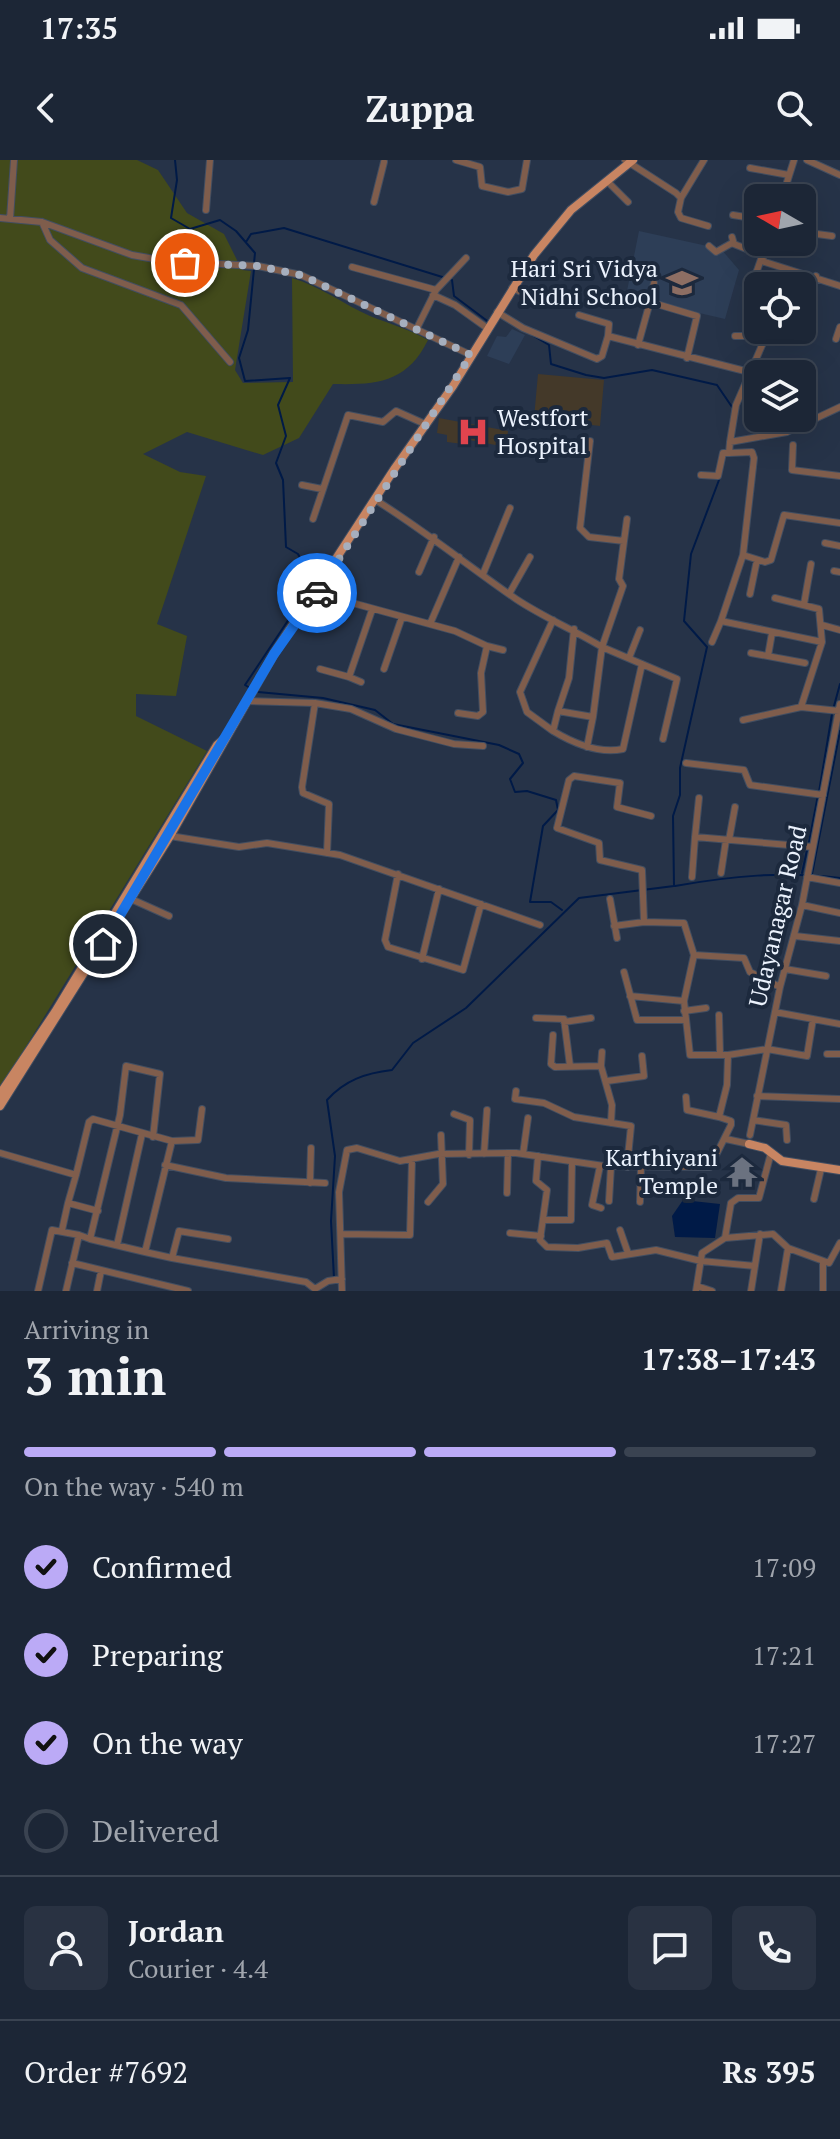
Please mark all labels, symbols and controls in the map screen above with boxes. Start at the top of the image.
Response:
text: 17:35 [40,8,118,48]
text: Zuppa [365,85,475,132]
icon: back [24,86,68,130]
icon: search [772,86,816,130]
north arrow [744,184,816,256]
map controls [744,184,816,432]
pin [151,229,219,297]
icon: bag [163,241,207,285]
place label: Hari Sri Vidya Nidhi School [510,252,658,312]
school or university icon: Hari Sri Vidya Nidhi School [665,266,699,300]
button: locate [744,272,816,344]
button: layers [744,360,816,432]
place label: Westfort Hospital [497,401,588,461]
hospital icon: Westfort Hospital [456,415,490,449]
courier [277,553,357,633]
icon: car [295,571,339,615]
street label: Udayanagar Road [741,822,813,1010]
pin [69,910,137,978]
icon: home [81,922,125,966]
place label: Karthiyani Temple [605,1141,718,1201]
temple icon: Karthiyani Temple [725,1155,759,1189]
text: Arriving in [24,1312,149,1346]
text: 17:38–17:43 [641,1339,816,1379]
text: 3 min [24,1341,166,1410]
text: On the way · 540 m [24,1469,244,1503]
icon: check [24,1545,68,1589]
text: Confirmed [92,1547,232,1587]
text: 17:09 [752,1550,816,1584]
icon: check [24,1633,68,1677]
text: Preparing [92,1635,223,1675]
text: 17:21 [752,1638,816,1672]
icon: check [24,1721,68,1765]
text: On the way [92,1723,243,1763]
text: 17:27 [752,1726,816,1760]
text: Delivered [92,1811,219,1851]
button: person [24,1906,108,1990]
button: chat [628,1906,712,1990]
button: phone [732,1906,816,1990]
text: Jordan [128,1911,224,1951]
text: Courier · 4.4 [128,1951,268,1985]
text: Order #7692 [24,2052,188,2092]
text: Rs 395 [723,2052,816,2092]

